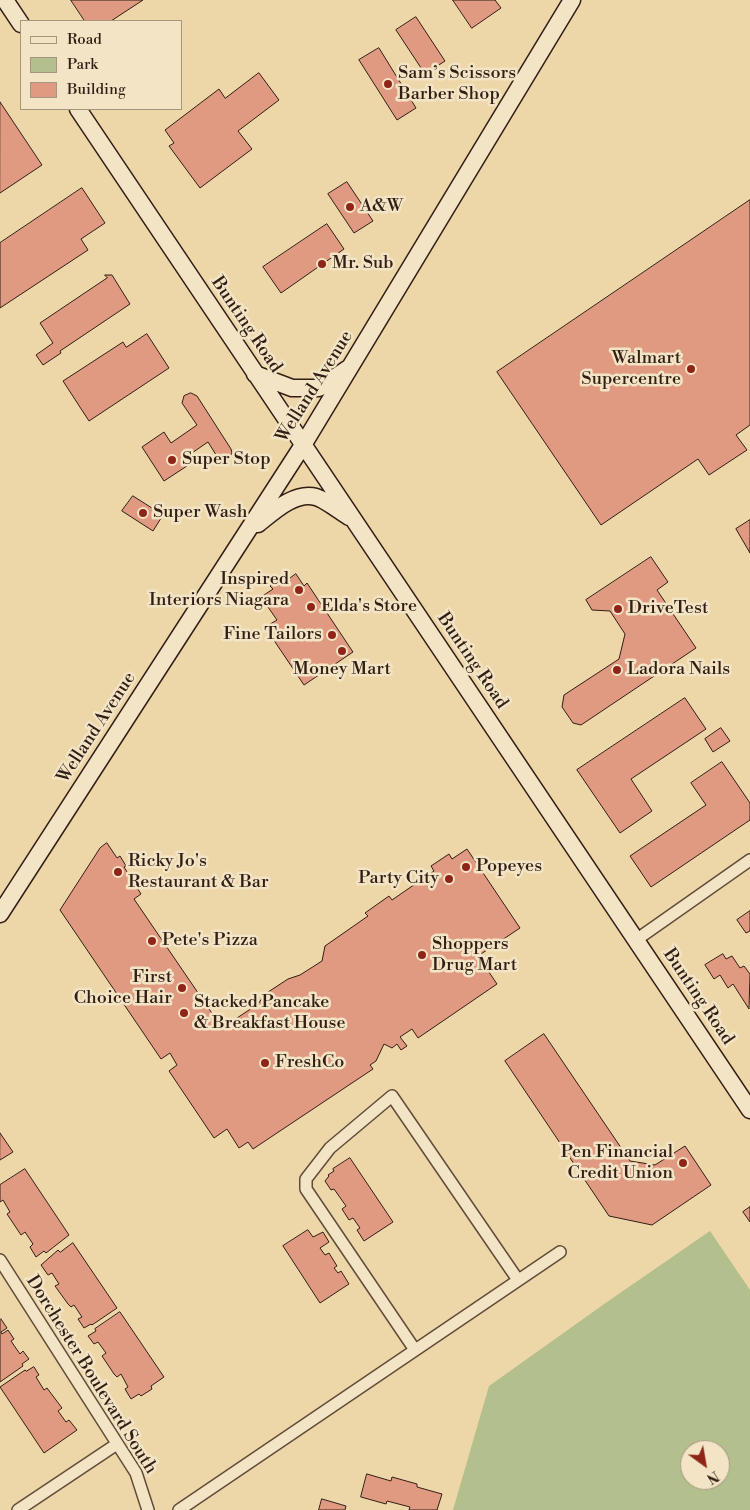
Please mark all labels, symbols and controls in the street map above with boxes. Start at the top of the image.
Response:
legend [20,20,182,110]
text: Road [67,30,102,49]
text: Park [67,55,98,74]
place label: Sam’s Scissors Barber Shop [398,63,516,106]
marker: Sam’s Scissors Barber Shop [382,78,394,90]
text: Building [67,80,126,99]
place label: A&W [360,196,403,218]
marker: A&W [344,201,356,213]
place label: Mr. Sub [332,253,394,275]
marker: Mr. Sub [316,258,328,270]
street label: Bunting Road [206,273,286,377]
street label: Welland Avenue [272,327,358,447]
place label: Walmart Supercentre [581,348,681,390]
marker: Walmart Supercentre [685,363,697,375]
place label: Super Stop [182,449,271,471]
marker: Super Stop [166,454,178,466]
place label: Super Wash [153,502,247,524]
marker: Super Wash [137,507,149,519]
place label: Inspired Interiors Niagara [149,569,289,612]
marker: Inspired Interiors Niagara [293,584,305,596]
place label: Elda's Store [321,596,417,618]
place label: DriveTest [628,598,708,620]
marker: Elda's Store [305,601,317,613]
marker: DriveTest [612,603,624,615]
street label: Bunting Road [432,609,512,713]
place label: Fine Tailors [223,624,322,646]
marker: Fine Tailors [326,629,338,641]
marker: Money Mart [336,645,348,657]
place label: Money Mart [293,659,391,681]
place label: Ladora Nails [627,659,730,681]
marker: Ladora Nails [611,664,623,676]
street label: Welland Avenue [53,668,141,788]
place label: Ricky Jo's Restaurant & Bar [128,851,269,894]
place label: Popeyes [476,856,542,878]
marker: Popeyes [460,861,472,873]
marker: Ricky Jo's Restaurant & Bar [112,866,124,878]
place label: Party City [358,868,439,890]
marker: Party City [443,873,455,885]
place label: Pete's Pizza [162,930,258,952]
place label: Shoppers Drug Mart [432,934,517,976]
marker: Pete's Pizza [146,935,158,947]
street label: Bunting Road [658,945,738,1049]
marker: Shoppers Drug Mart [416,949,428,961]
place label: First Choice Hair [74,967,172,1010]
marker: First Choice Hair [176,982,188,994]
place label: Stacked Pancake & Breakfast House [194,992,345,1034]
marker: Stacked Pancake & Breakfast House [178,1007,190,1019]
place label: FreshCo [275,1052,344,1074]
marker: FreshCo [259,1057,271,1069]
place label: Pen Financial Credit Union [561,1142,673,1184]
marker: Pen Financial Credit Union [677,1157,689,1169]
street label: Dorchester Boulevard South [21,1272,161,1478]
north arrow [680,1440,730,1490]
text: N [703,1466,722,1487]

